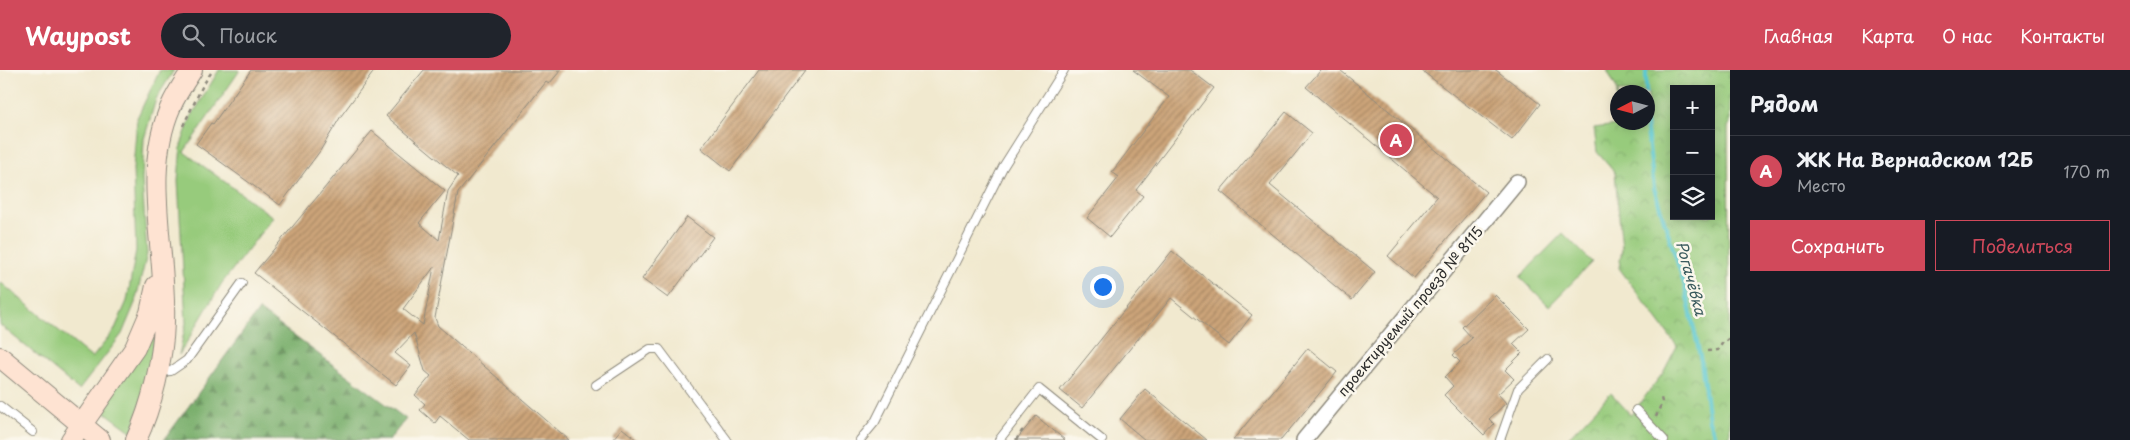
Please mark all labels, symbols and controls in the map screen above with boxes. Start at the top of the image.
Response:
search box [161,13,511,58]
text: Waypost [25,17,131,53]
icon: search [179,21,207,49]
text: Поиск [219,21,277,49]
text: Главная [1764,22,1833,49]
text: Карта [1861,22,1914,49]
text: О нас [1942,22,1992,49]
text: Контакты [2020,22,2105,49]
north arrow [1610,85,1655,130]
map controls [1670,85,1715,220]
button: + [1670,85,1715,130]
text: Рядом [1750,87,1818,119]
pin: A [1380,121,1412,159]
button: − [1670,130,1715,175]
text: ЖК На Вернадском 12Б [1797,145,2033,173]
text: A [1760,159,1772,183]
text: 170 m [2064,159,2110,183]
text: Место [1797,173,1846,197]
button: layers [1670,175,1715,220]
button: Сохранить [1750,220,1925,271]
button: Поделиться [1935,220,2110,271]
street label: проектируемый проезд № 8115 [1332,221,1488,401]
water label: Рогачёвка [1671,238,1713,318]
your location [1090,274,1116,300]

